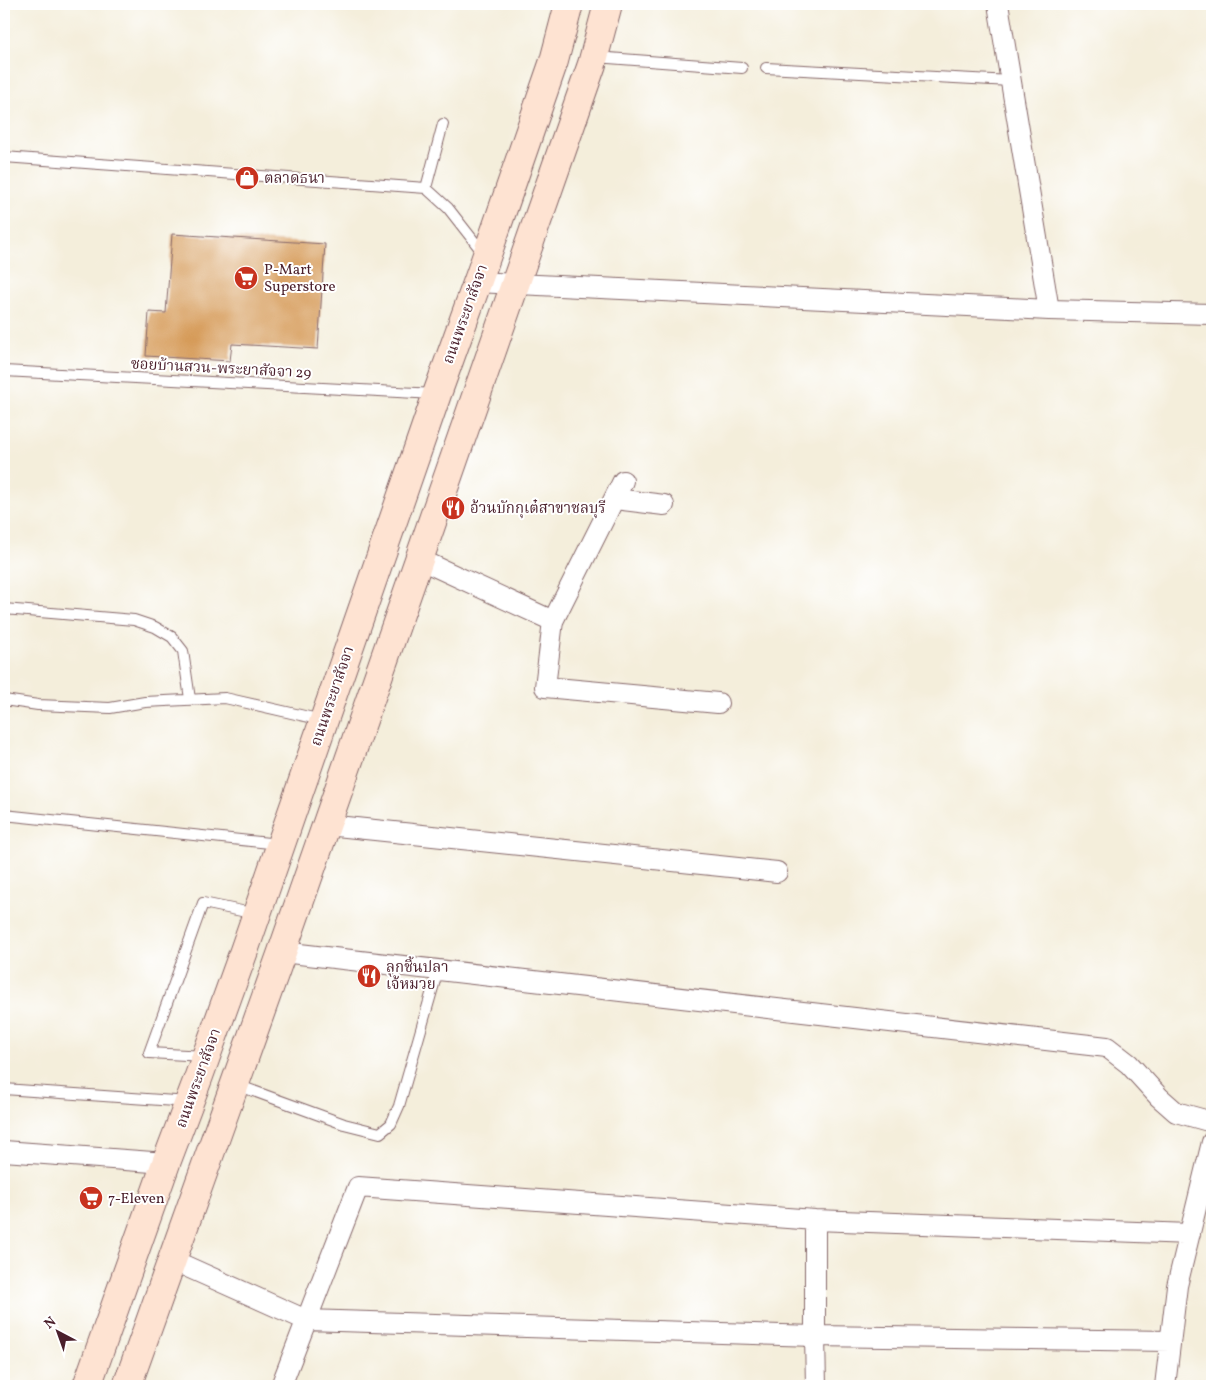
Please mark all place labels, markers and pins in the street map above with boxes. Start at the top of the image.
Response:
shop icon: ตลาดธนา [234,165,260,191]
place label: ตลาดธนา [264,169,325,190]
place label: P-Mart Superstore [264,260,336,298]
supermarket icon: P-Mart Superstore [233,265,259,291]
restaurant icon: อ้วนบักกุเต๋สาขาชลบุรี [440,495,466,521]
place label: อ้วนบักกุเต๋สาขาชลบุรี [470,499,606,520]
place label: ลูกชิ้นปลา เจ้หมวย [386,956,449,996]
restaurant icon: ลูกชิ้นปลา เจ้หมวย [356,963,382,989]
supermarket icon: 7-Eleven [78,1185,104,1211]
place label: 7-Eleven [108,1189,165,1210]

